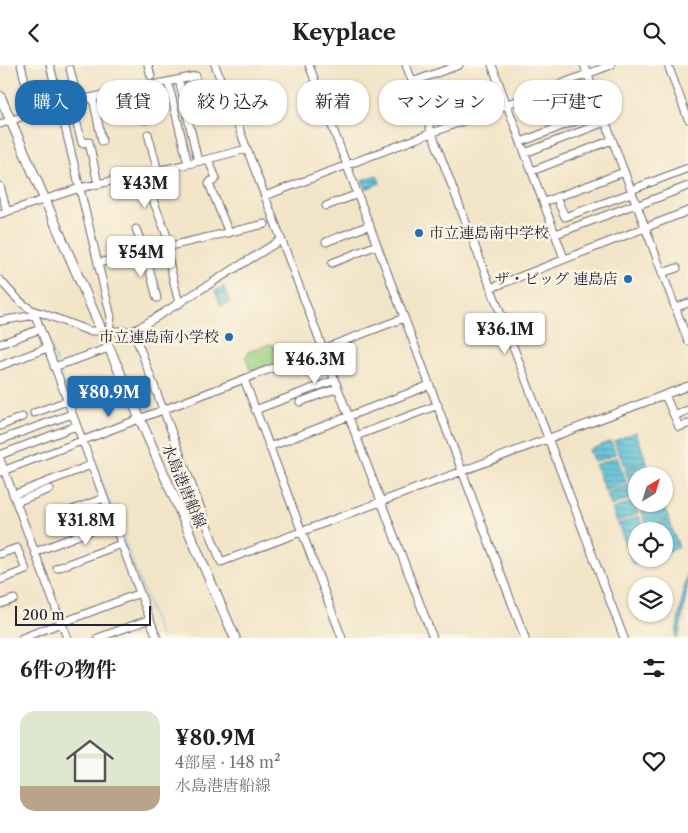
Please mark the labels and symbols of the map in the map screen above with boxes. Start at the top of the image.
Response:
pin: ¥43M [115,167,175,209]
place label: 市立連島南中学校 [429,223,549,242]
marker: 市立連島南中学校 [413,227,425,239]
pin: ¥54M [111,235,171,278]
place label: ザ・ビッグ 連島店 [495,269,618,288]
marker: ザ・ビッグ 連島店 [622,273,634,285]
pin: ¥36.1M [464,313,546,355]
place label: 市立連島南小学校 [99,327,219,346]
marker: 市立連島南小学校 [223,331,235,343]
pin: ¥46.3M [274,343,356,385]
pin: ¥80.9M [68,375,150,418]
street label: 水島港唐船線 [158,441,211,531]
north arrow [628,467,672,513]
pin: ¥31.8M [45,503,127,546]
scale bar [15,603,151,626]

